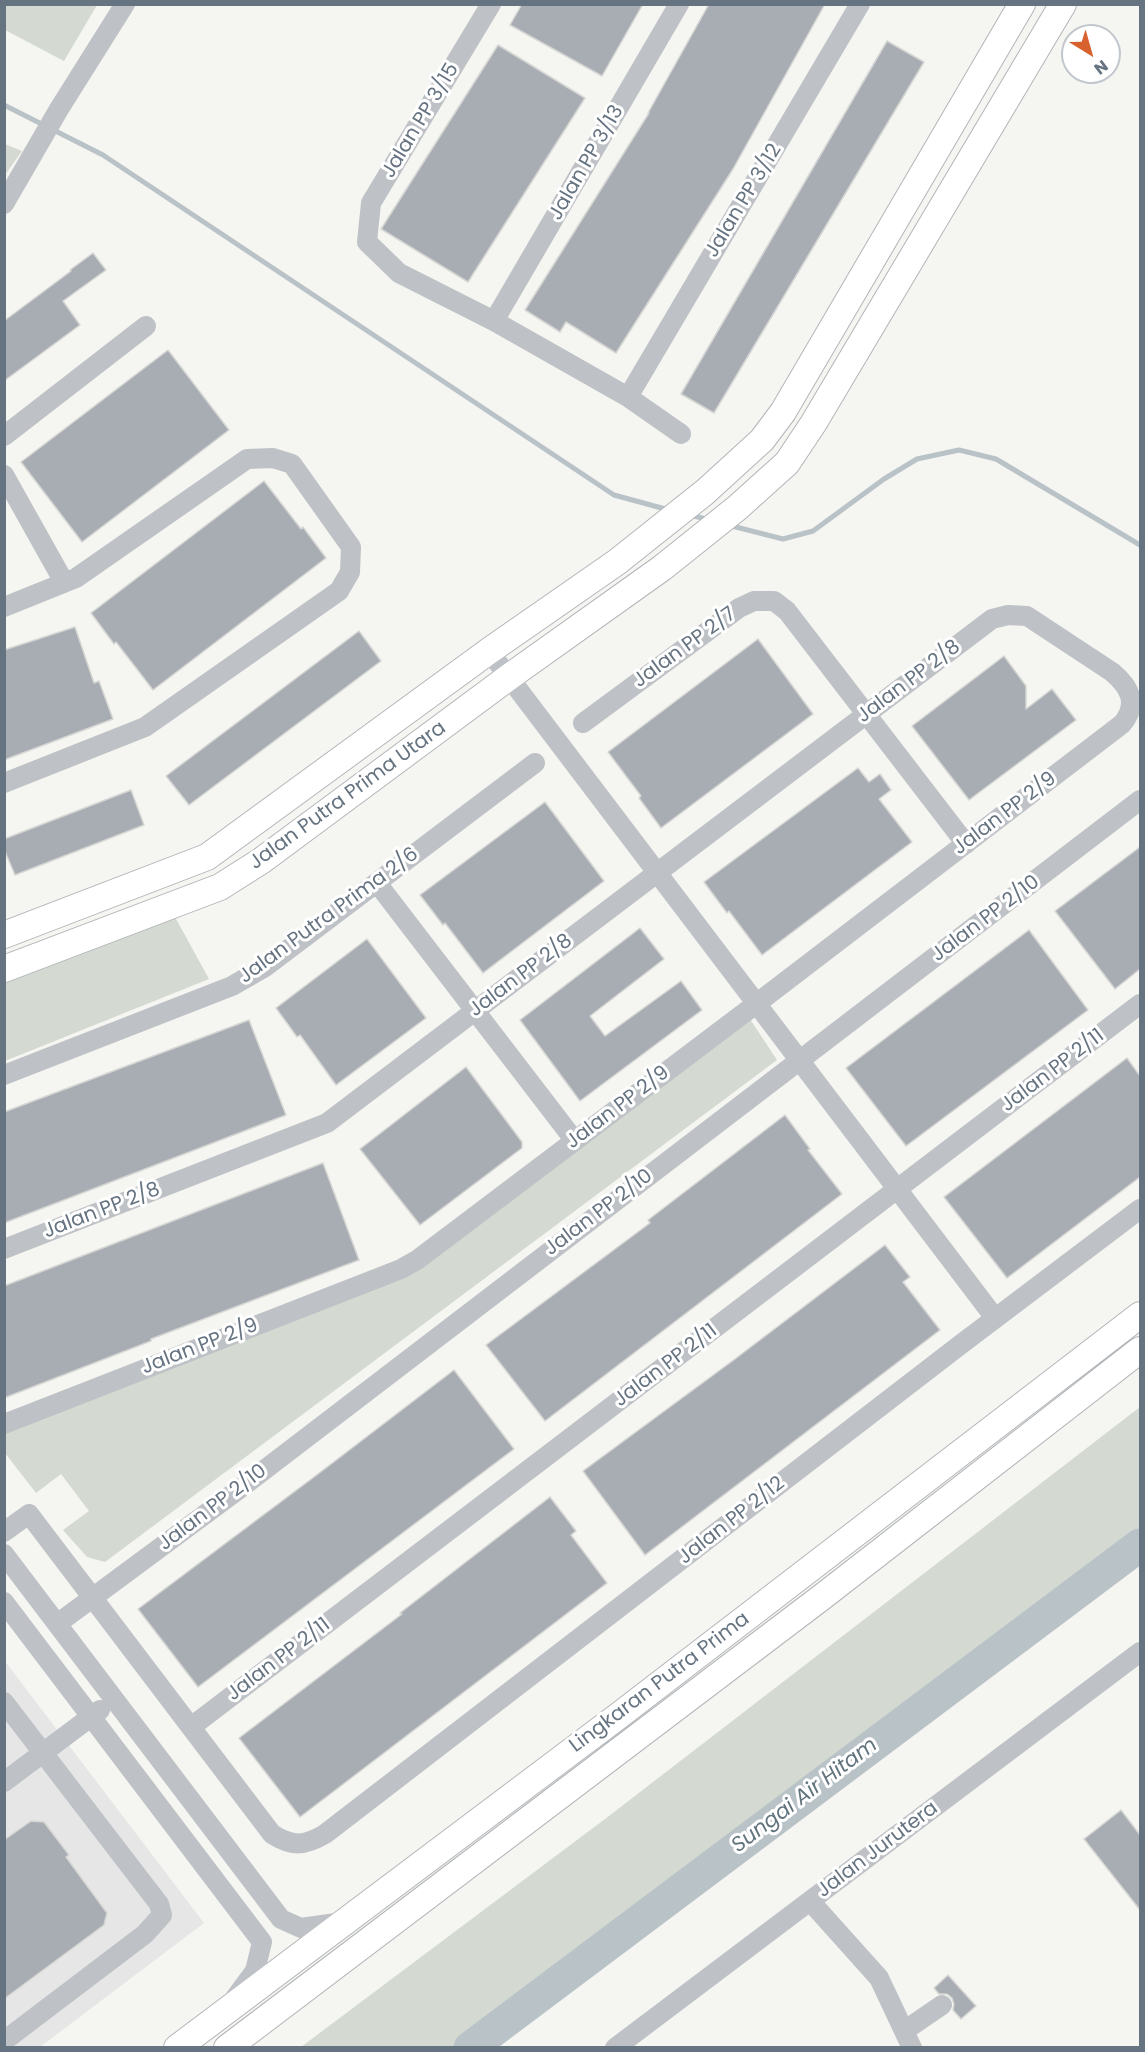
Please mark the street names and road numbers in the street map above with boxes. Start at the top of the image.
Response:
street label: Jalan PP 3/15 [377,59,465,183]
street label: Jalan PP 3/13 [544,101,630,225]
street label: Jalan PP 3/12 [701,140,787,262]
street label: Jalan PP 2/7 [629,603,741,693]
street label: Jalan PP 2/8 [853,635,965,729]
street label: Jalan Putra Prima Utara [245,717,451,875]
street label: Jalan PP 2/9 [949,767,1061,861]
street label: Jalan Putra Prima 2/6 [235,843,423,989]
street label: Jalan PP 2/10 [927,871,1045,967]
street label: Jalan PP 2/8 [465,929,577,1023]
street label: Jalan PP 2/11 [997,1024,1109,1118]
street label: Jalan PP 2/9 [562,1061,674,1155]
street label: Jalan PP 2/10 [540,1165,658,1261]
street label: Jalan PP 2/8 [40,1178,164,1244]
street label: Jalan PP 2/9 [138,1314,262,1380]
street label: Jalan PP 2/11 [610,1319,722,1413]
street label: Jalan PP 2/10 [154,1460,272,1556]
street label: Jalan PP 2/12 [674,1472,790,1570]
street label: Lingkaran Putra Prima [565,1608,755,1758]
street label: Jalan PP 2/11 [223,1613,335,1707]
street label: Jalan Jurutera [813,1797,943,1903]

